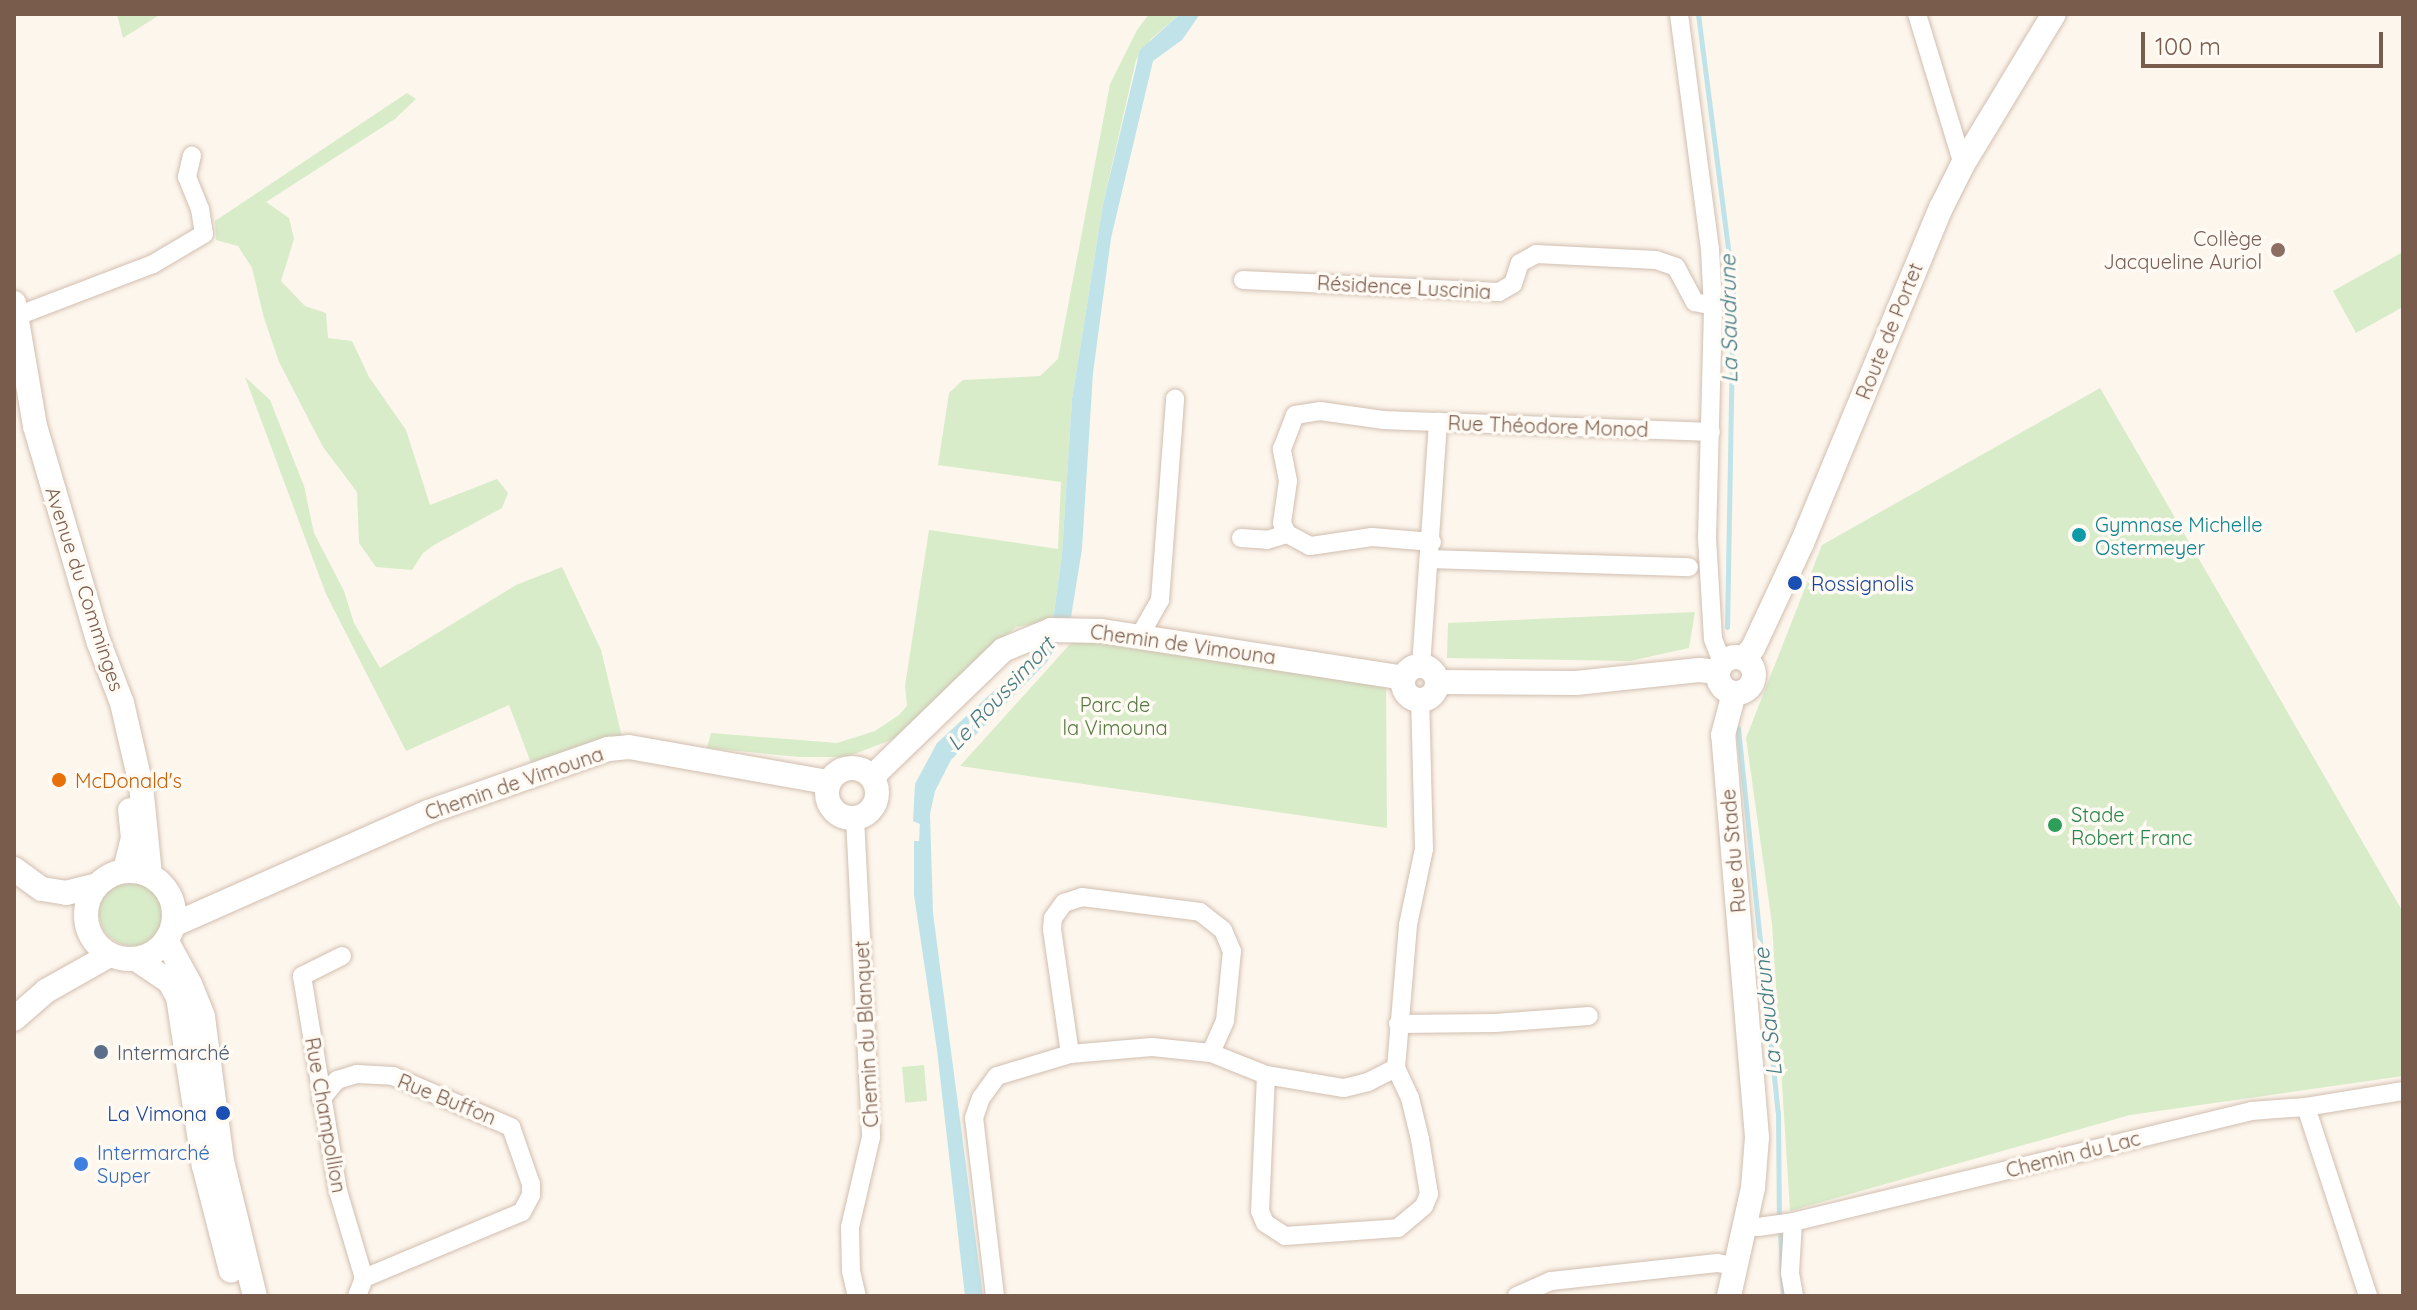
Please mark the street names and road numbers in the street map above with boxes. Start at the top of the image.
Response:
street label: Route de Portet [1851,259,1927,403]
street label: Résidence Luscinia [1316,270,1492,304]
street label: Rue Théodore Monod [1447,411,1649,441]
street label: Avenue du Comminges [41,484,129,694]
street label: Chemin de Vimouna [1089,619,1277,669]
street label: Chemin de Vimouna [422,741,606,825]
street label: Rue du Stade [1716,788,1750,914]
street label: Chemin du Blanquet [849,940,883,1128]
street label: Rue Champollion [301,1035,351,1195]
street label: Rue Buffon [394,1068,500,1130]
street label: Chemin du Lac [2003,1126,2143,1182]

